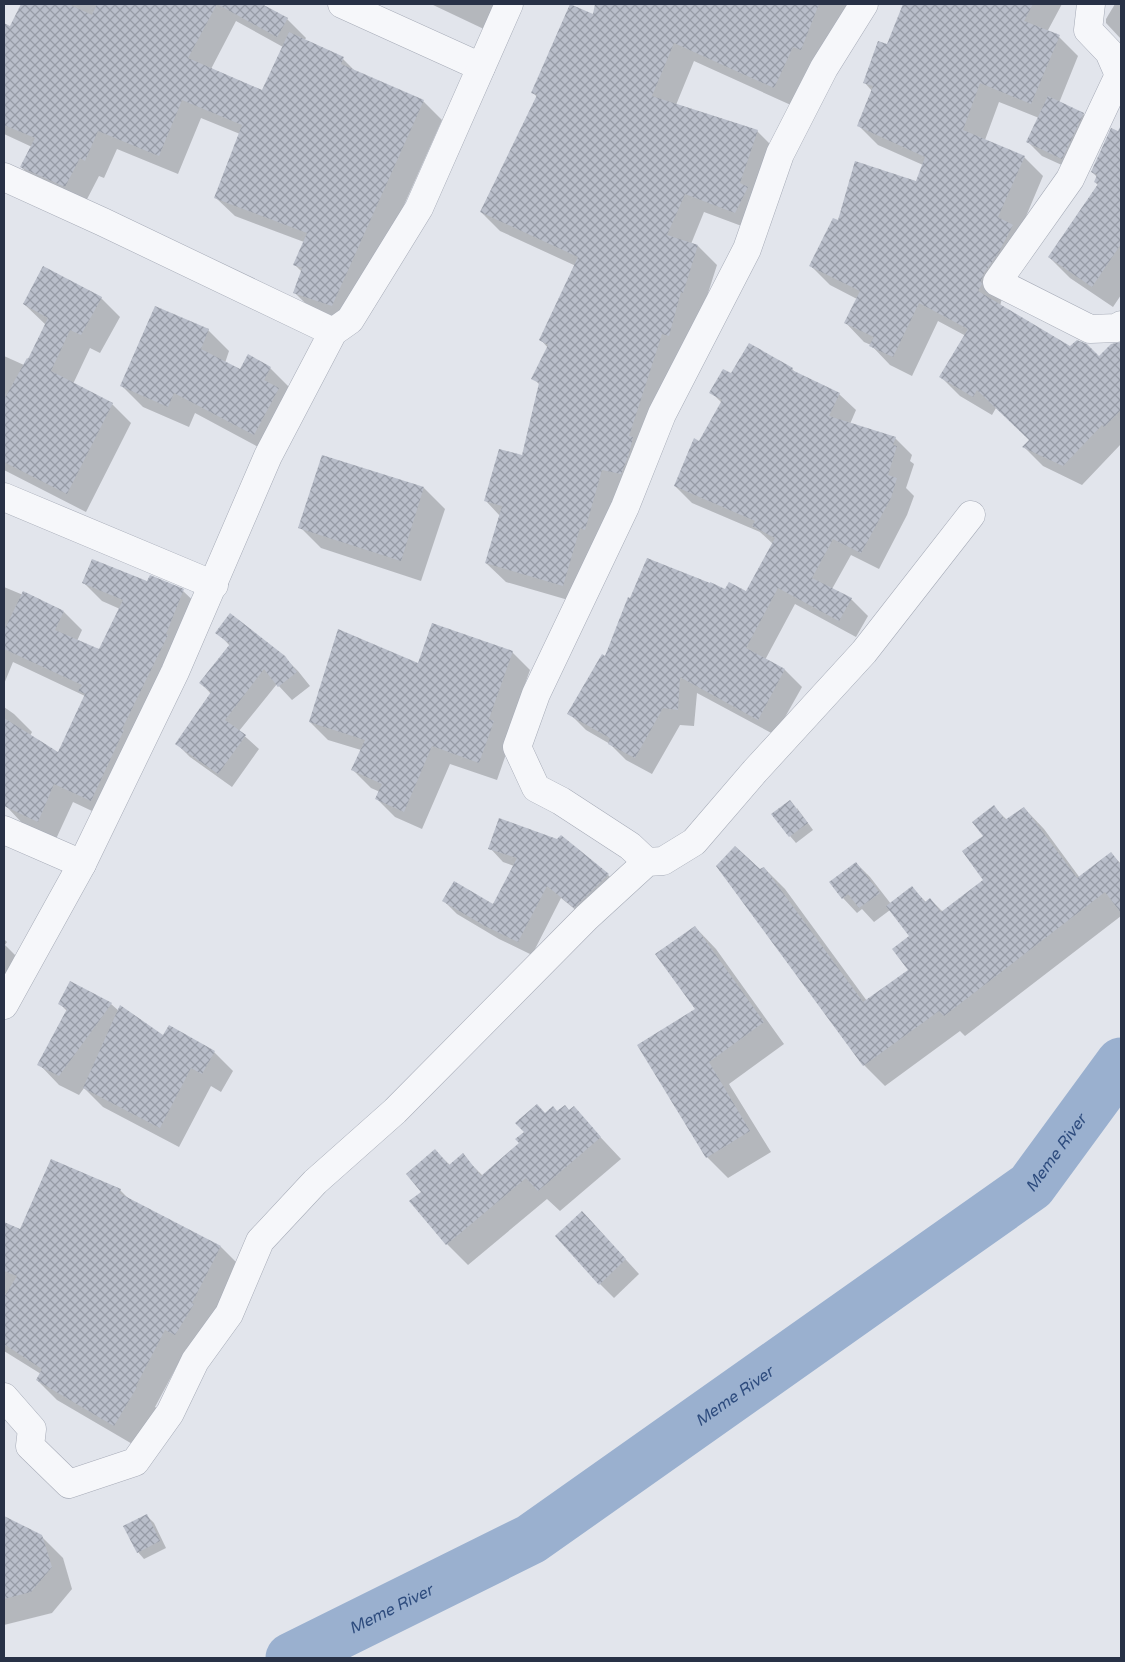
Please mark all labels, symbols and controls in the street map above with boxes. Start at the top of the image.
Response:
water label: Meme River [1021,1109,1092,1196]
water label: Meme River [691,1361,779,1431]
water label: Meme River [346,1580,438,1639]

